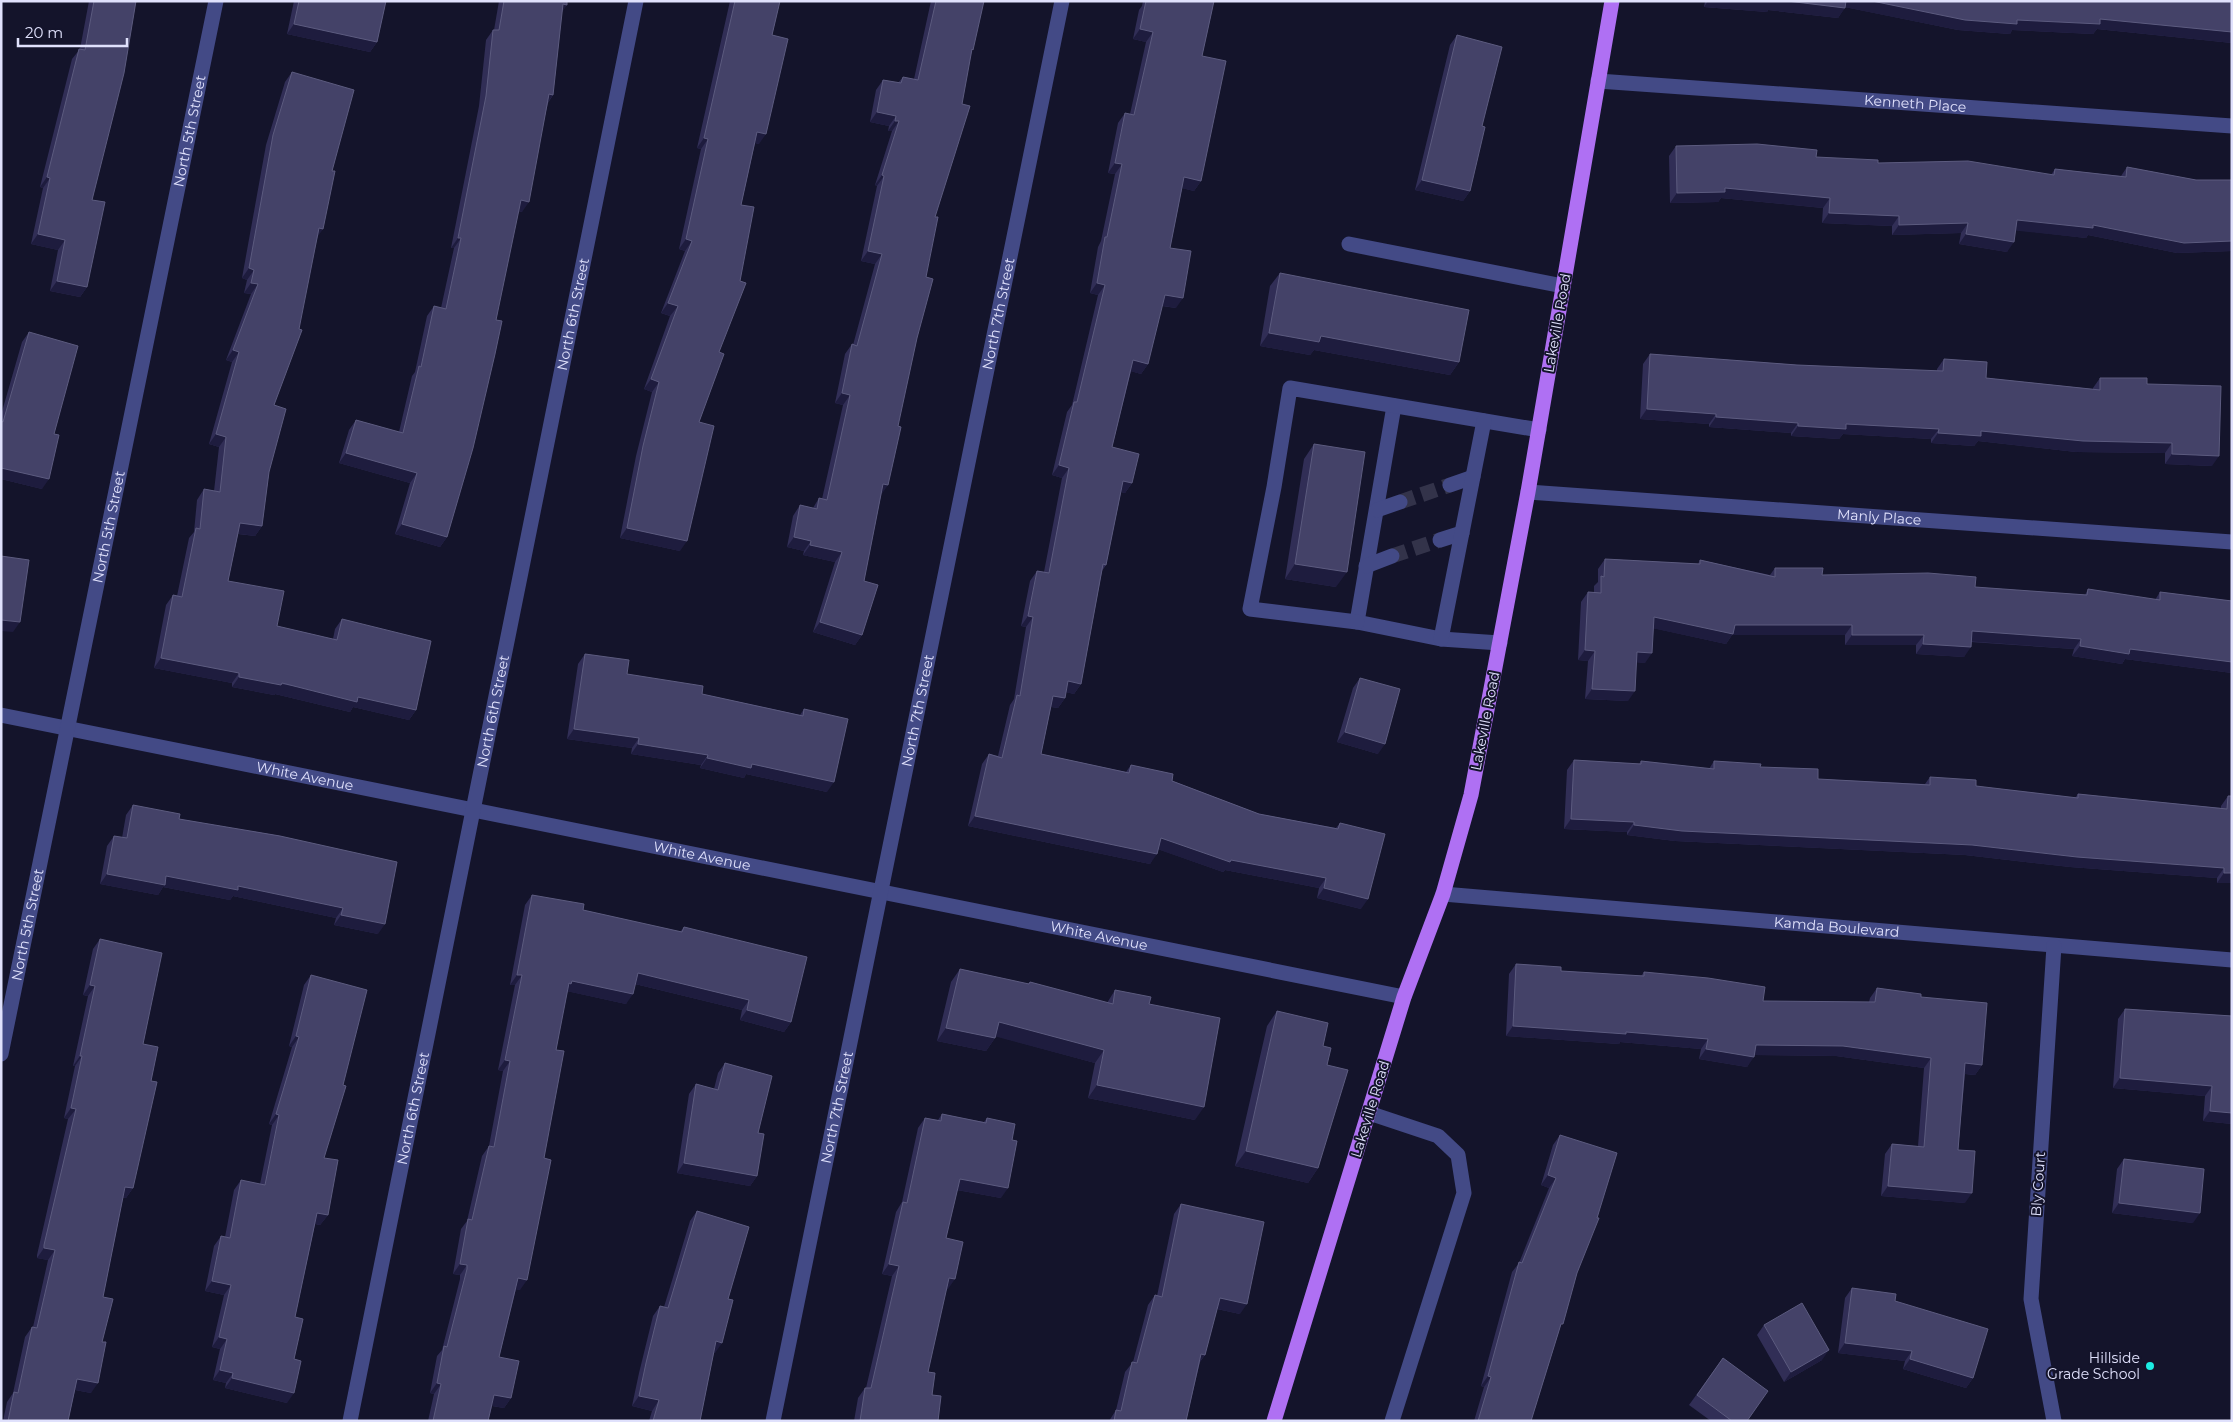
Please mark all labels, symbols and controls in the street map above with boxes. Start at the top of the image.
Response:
scale bar [18,15,126,47]
text: 20 m [25,23,63,42]
street label: North 5th Street [169,73,210,189]
street label: Kenneth Place [1863,91,1967,116]
street label: North 6th Street [553,256,593,372]
street label: North 7th Street [978,256,1019,371]
street label: Lakeville Road [1539,272,1575,374]
street label: North 5th Street [88,469,129,585]
street label: Manly Place [1836,505,1922,529]
street label: North 6th Street [473,653,513,769]
street label: North 7th Street [897,653,938,768]
street label: Lakeville Road [1467,670,1503,772]
street label: White Avenue [255,758,355,795]
street label: White Avenue [652,837,752,874]
street label: North 5th Street [7,867,48,982]
street label: Kamda Boulevard [1773,913,1900,941]
street label: White Avenue [1049,917,1149,954]
street label: North 7th Street [817,1049,857,1165]
street label: North 6th Street [393,1050,433,1166]
street label: Lakeville Road [1347,1058,1393,1160]
street label: Bly Court [2027,1151,2049,1217]
place label: Hillside Grade School [2047,1349,2140,1383]
marker: Hillside Grade School [2144,1360,2156,1372]

